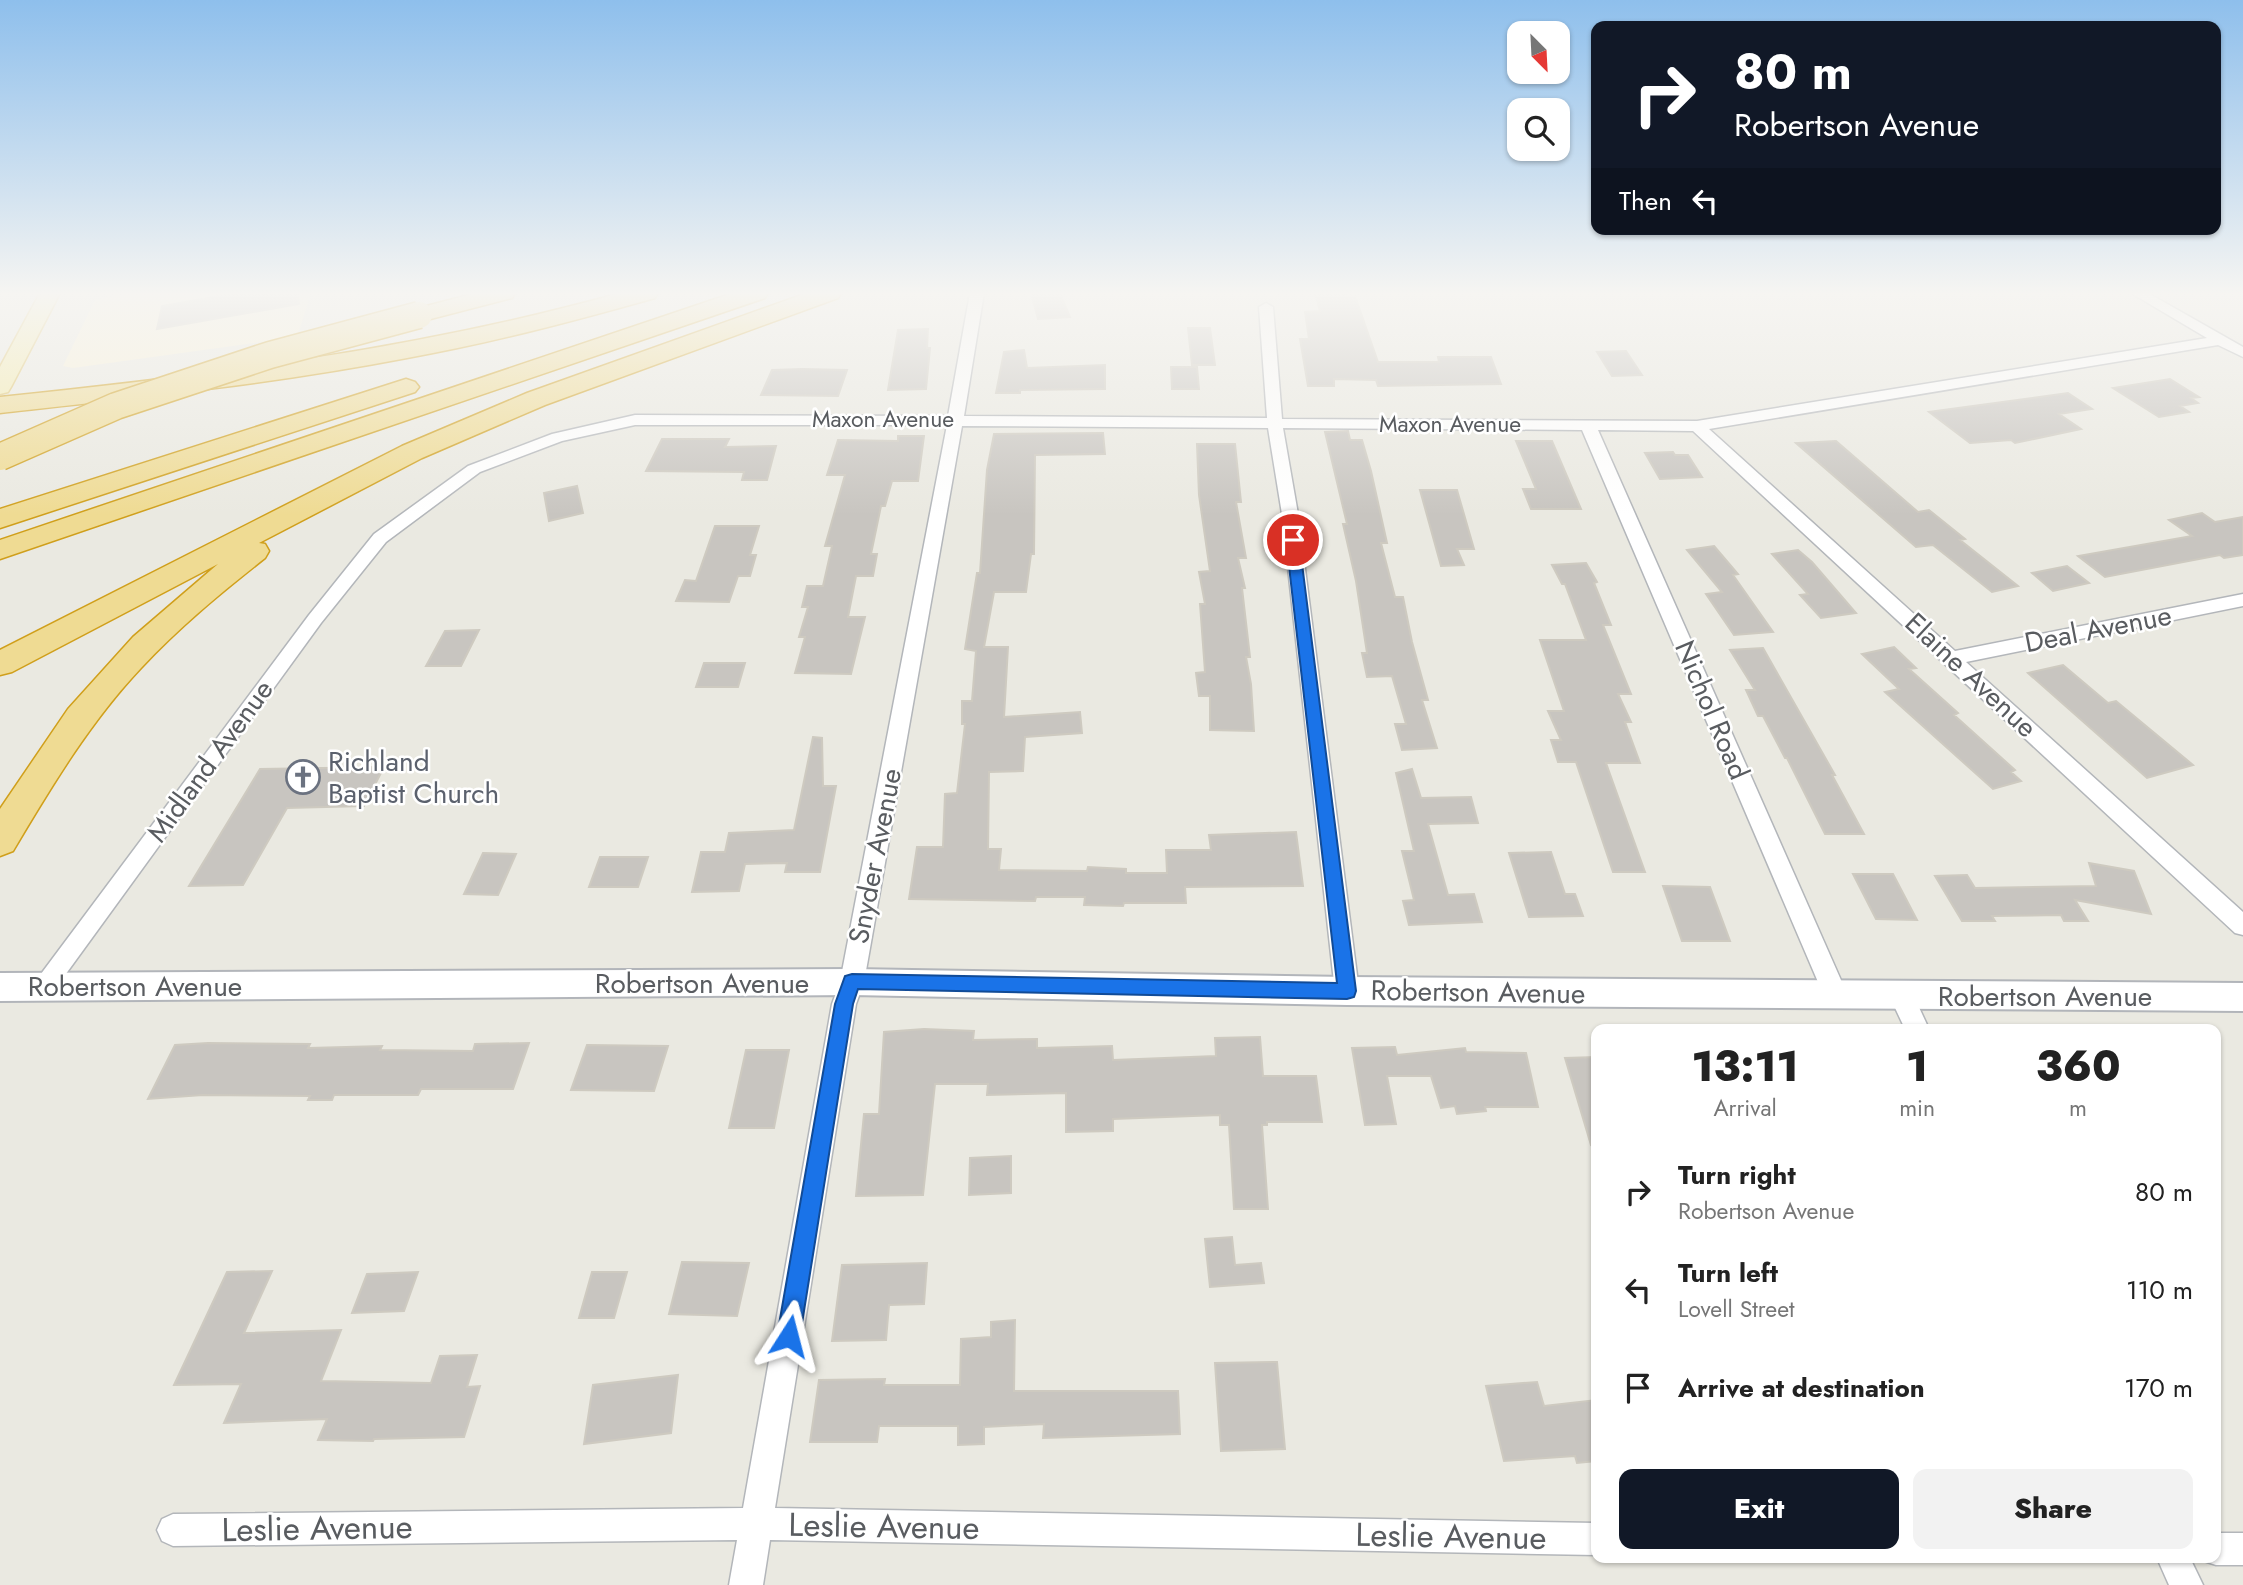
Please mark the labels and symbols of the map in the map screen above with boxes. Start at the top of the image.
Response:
north arrow [1507,21,1570,84]
street label: Maxon Avenue [812,402,954,436]
street label: Maxon Avenue [1379,407,1521,441]
pin [1263,510,1323,570]
street label: Deal Avenue [2021,595,2175,663]
street label: Elaine Avenue [1896,603,2046,747]
street label: Nichol Road [1664,634,1760,786]
street label: Midland Avenue [137,671,283,851]
place label: Richland Baptist Church [328,741,499,814]
church icon: Richland Baptist Church [284,758,322,796]
street label: Snyder Avenue [838,765,912,947]
street label: Robertson Avenue [595,963,809,1004]
street label: Robertson Avenue [28,966,242,1007]
street label: Robertson Avenue [1370,970,1586,1014]
street label: Robertson Avenue [1938,976,2152,1017]
position arrow [752,1299,826,1373]
street label: Leslie Avenue [788,1501,980,1551]
street label: Leslie Avenue [221,1503,413,1553]
street label: Leslie Avenue [1355,1511,1547,1561]

